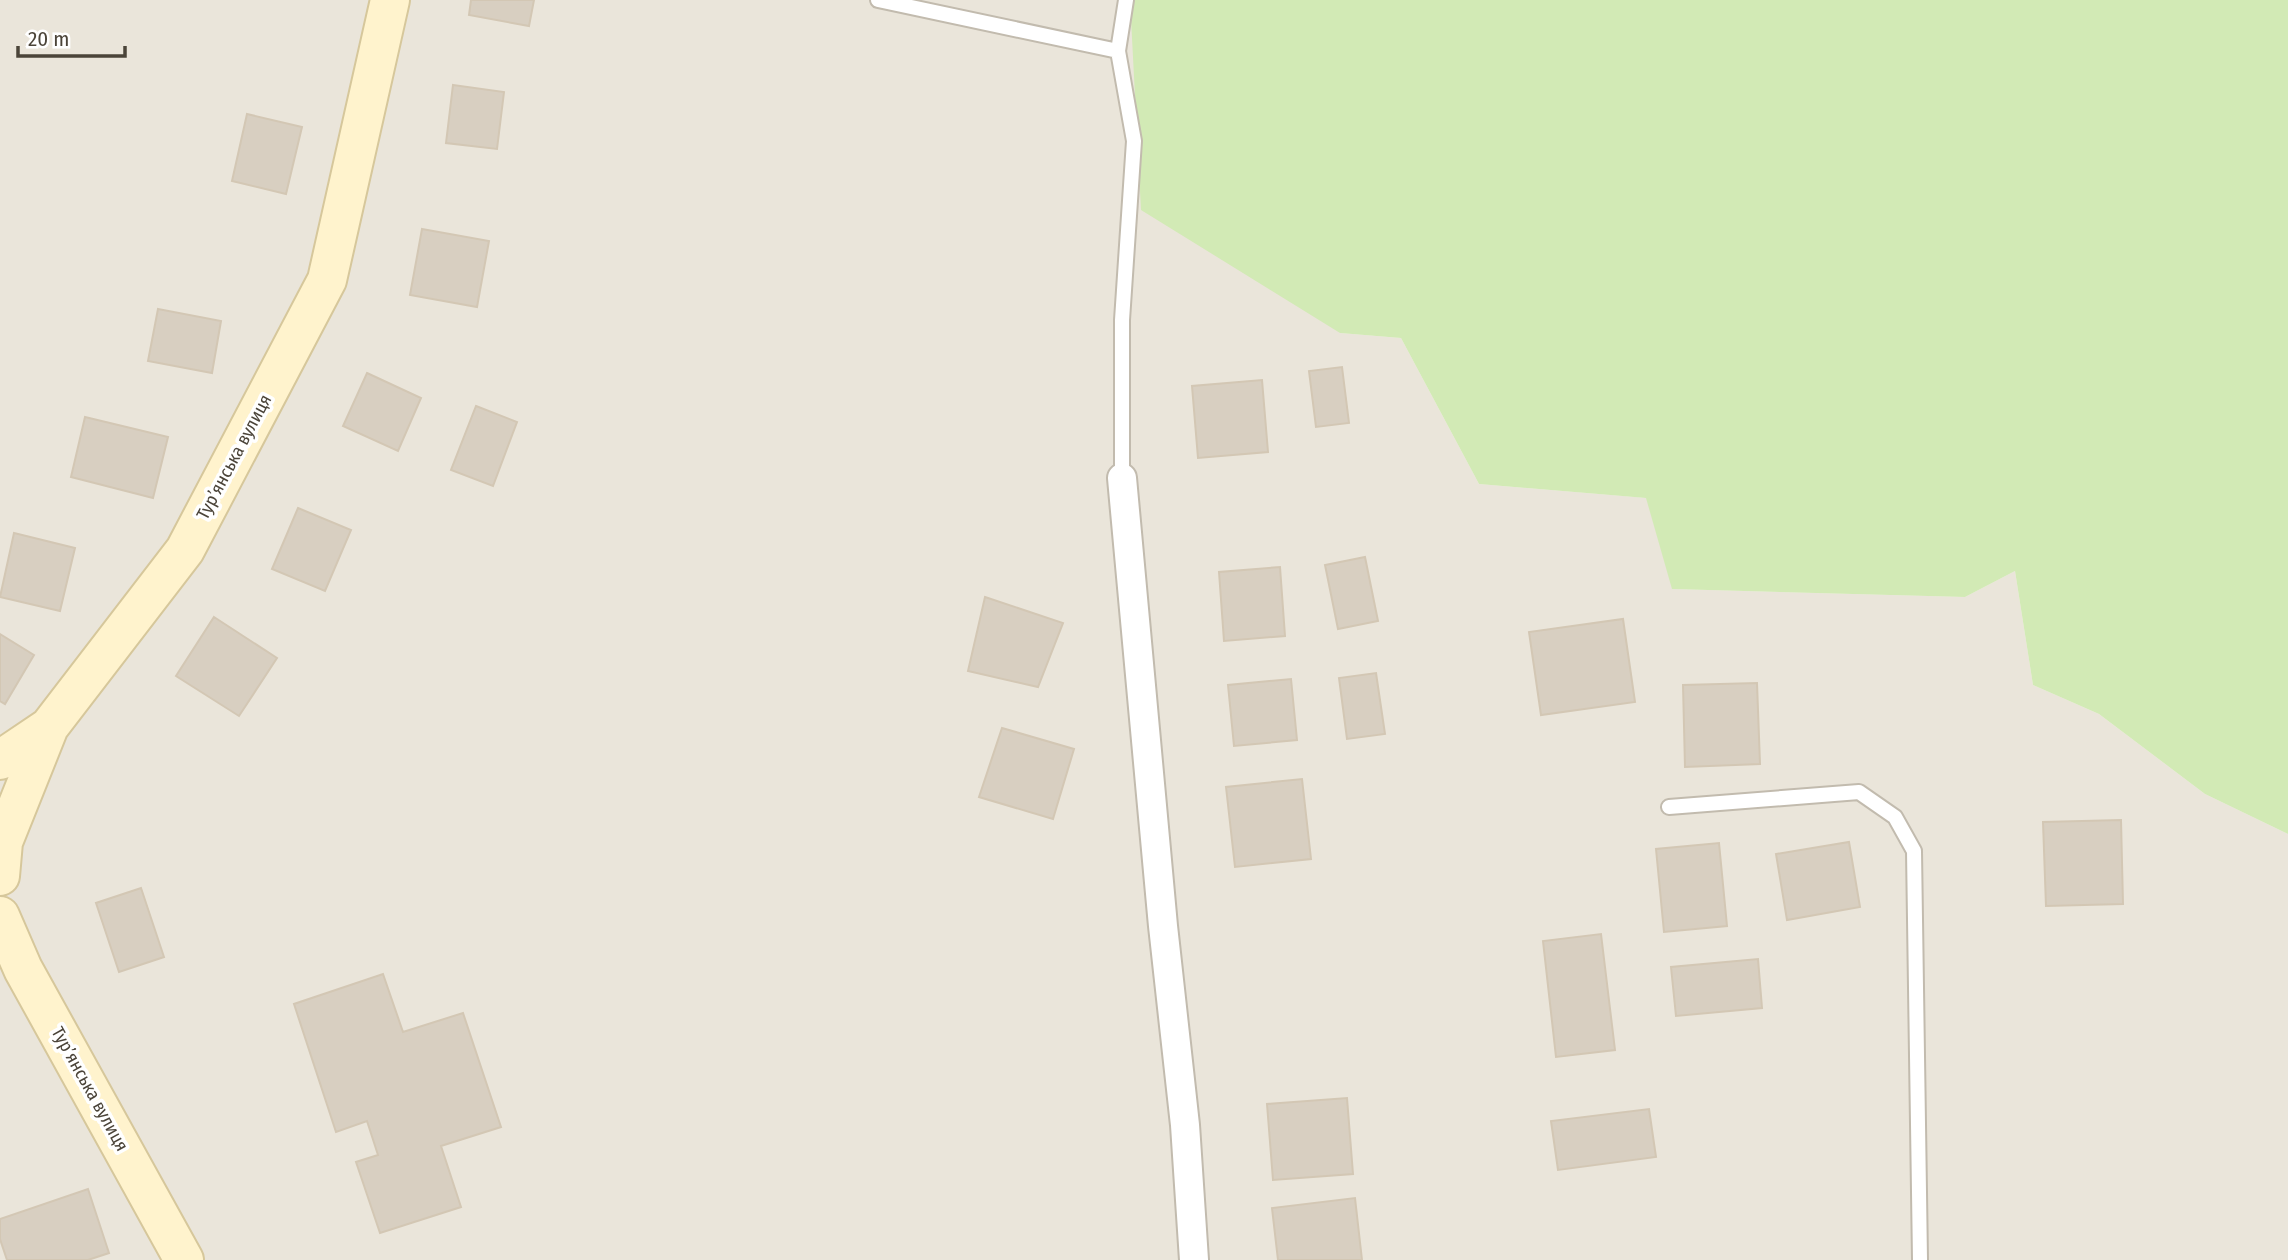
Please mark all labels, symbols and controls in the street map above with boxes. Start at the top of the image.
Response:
scale bar [18,14,124,58]
text: 20 m [28,26,69,52]
street label: Турʼянська вулиця [192,391,276,523]
street label: Турʼянська вулиця [47,1023,133,1155]

